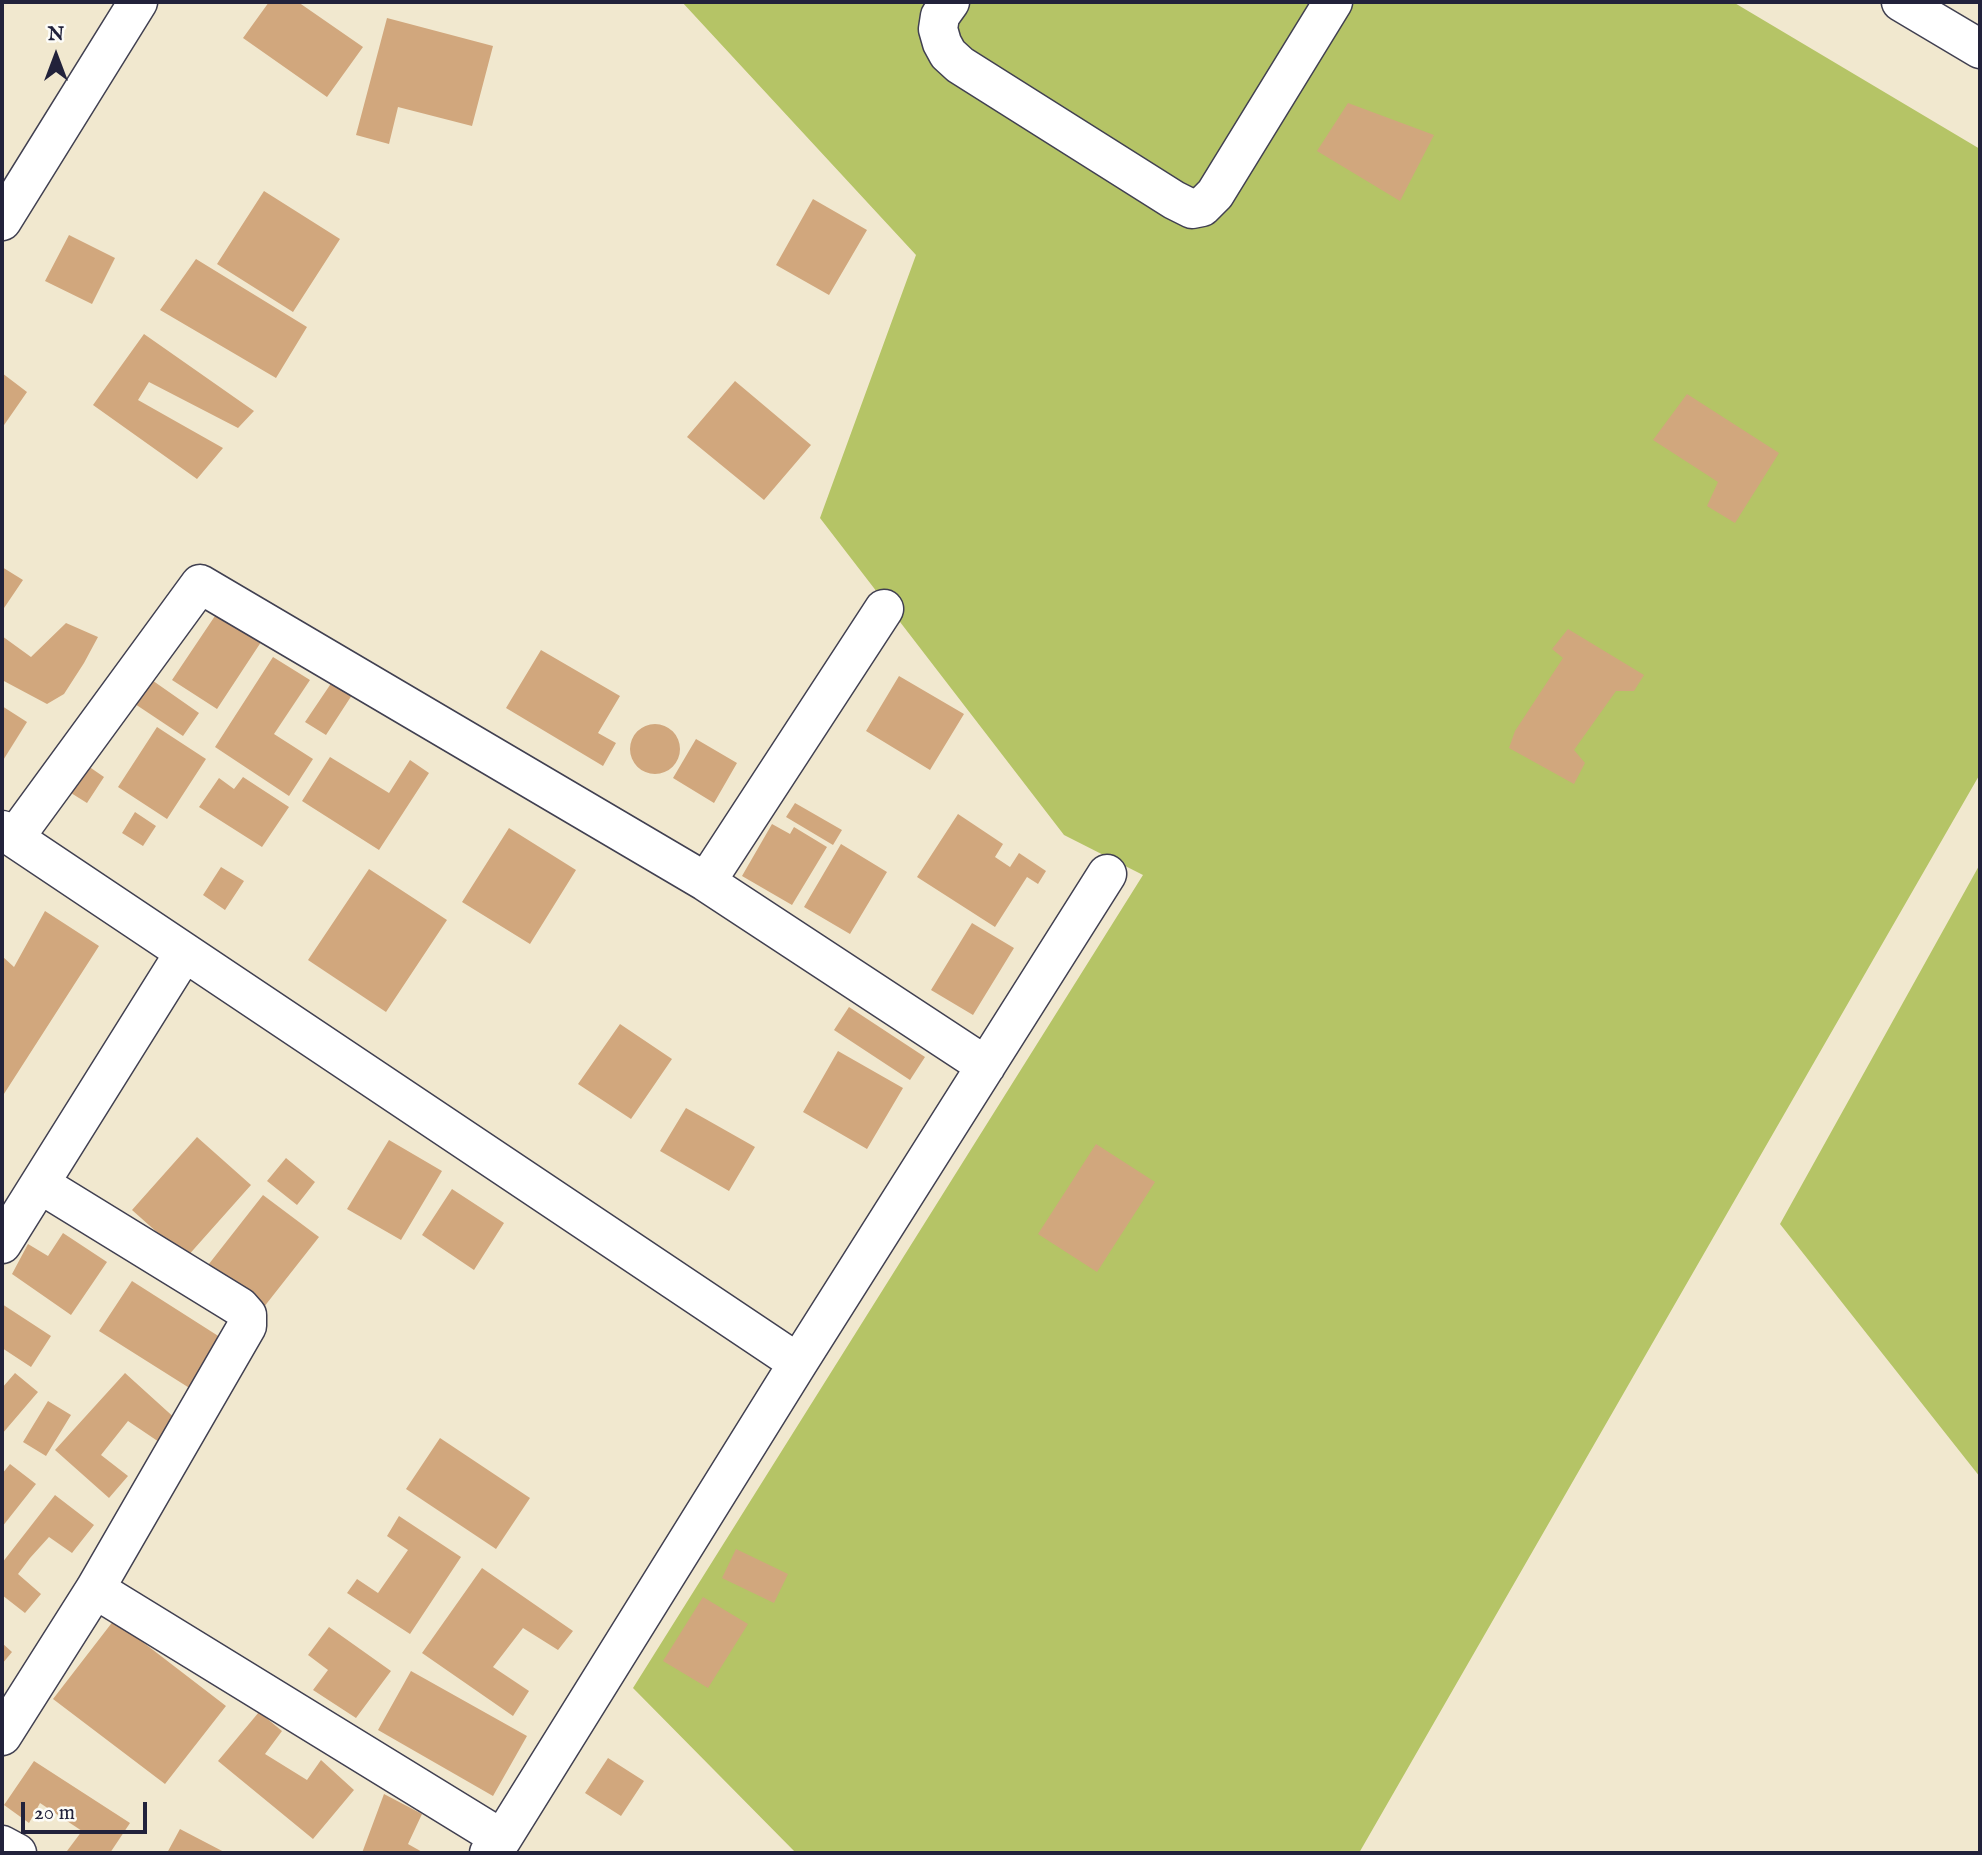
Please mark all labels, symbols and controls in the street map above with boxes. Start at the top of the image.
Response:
north arrow [21,21,91,91]
text: N [48,23,64,47]
scale bar [24,1788,150,1832]
text: 20 m [34,1800,75,1827]

